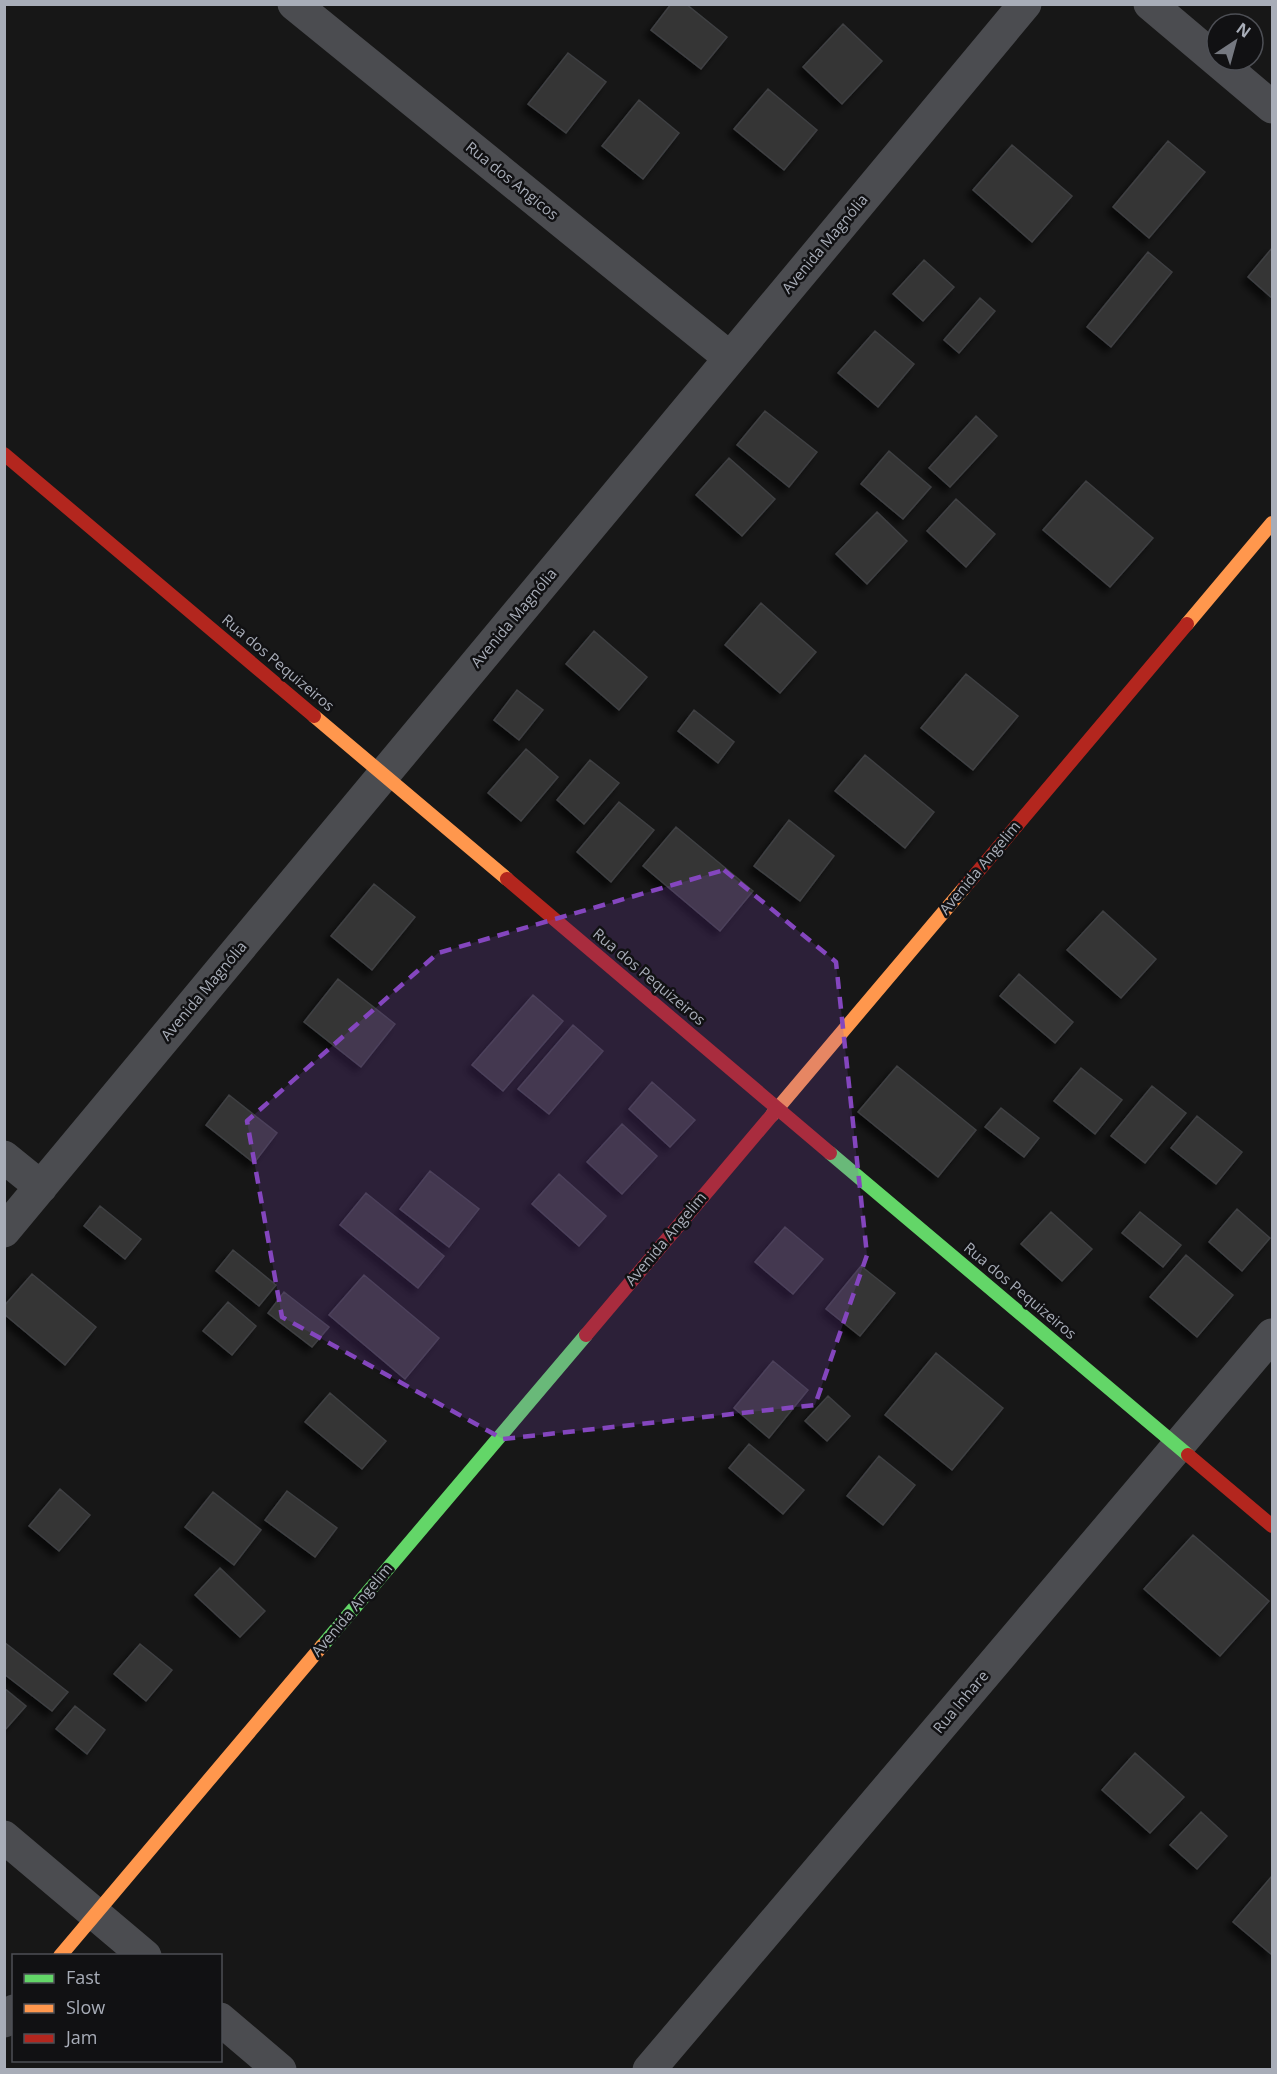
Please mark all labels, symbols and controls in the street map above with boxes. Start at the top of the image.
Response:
north arrow [1205,12,1265,72]
text: N [1232,17,1256,43]
street label: Rua dos Angicos [462,137,563,224]
street label: Avenida Magnólia [777,189,872,297]
street label: Avenida Magnólia [466,563,561,671]
street label: Rua dos Pequizeiros [218,609,339,715]
street label: Avenida Angelim [934,816,1024,918]
street label: Rua dos Pequizeiros [589,923,710,1029]
street label: Avenida Magnólia [156,936,251,1044]
street label: Avenida Angelim [620,1187,710,1289]
street label: Rua dos Pequizeiros [960,1237,1081,1343]
street label: Avenida Angelim [306,1558,396,1660]
street label: Rua Inhare [928,1666,992,1737]
legend [12,1954,222,2062]
text: Fast [66,1965,100,1989]
text: Slow [66,1995,105,2019]
text: Jam [64,2025,98,2049]

